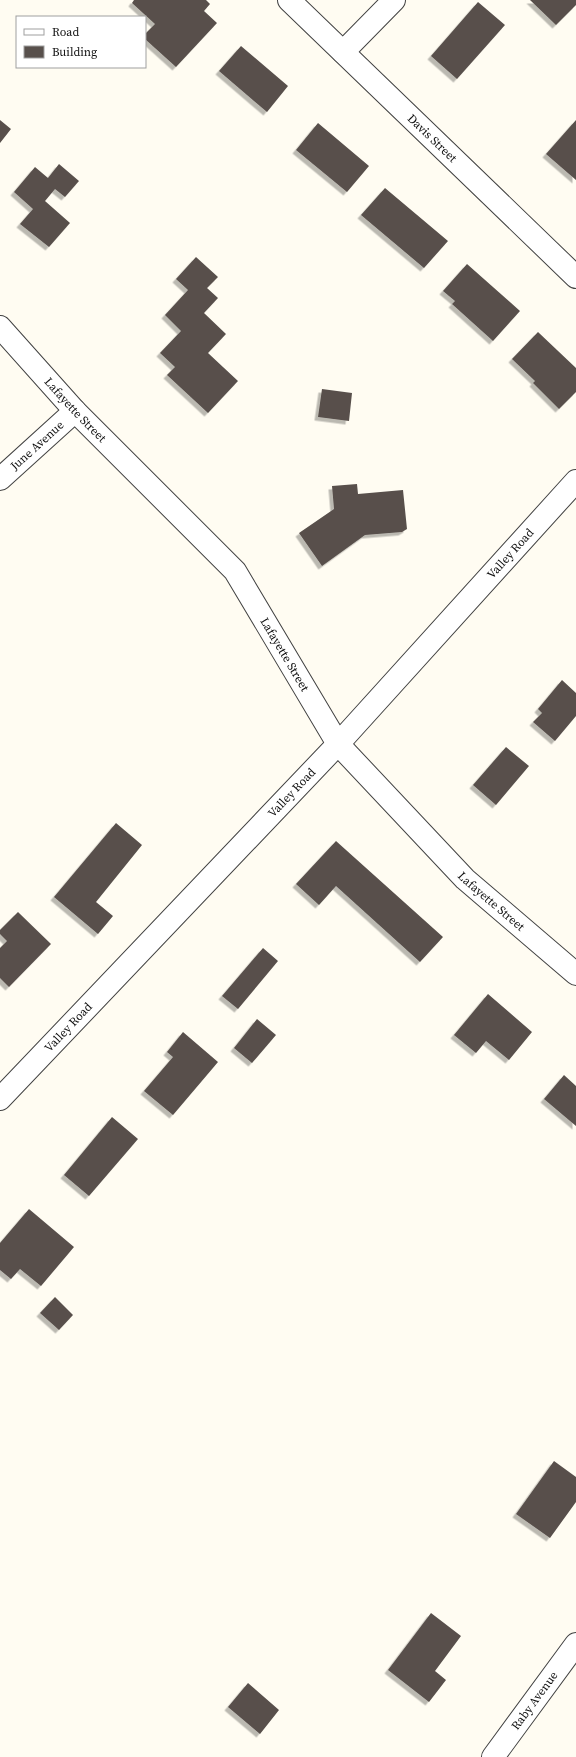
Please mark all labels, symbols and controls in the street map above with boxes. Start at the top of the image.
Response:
legend [16,16,146,68]
text: Road [52,24,79,40]
text: Building [52,44,97,60]
street label: Davis Street [404,111,461,166]
street label: Lafayette Street [41,374,110,446]
street label: June Avenue [6,417,67,474]
street label: Valley Road [483,525,537,582]
street label: Lafayette Street [256,615,313,694]
street label: Valley Road [264,764,319,821]
street label: Lafayette Street [454,868,528,935]
street label: Valley Road [41,999,96,1055]
street label: Raby Avenue [508,1668,561,1733]

